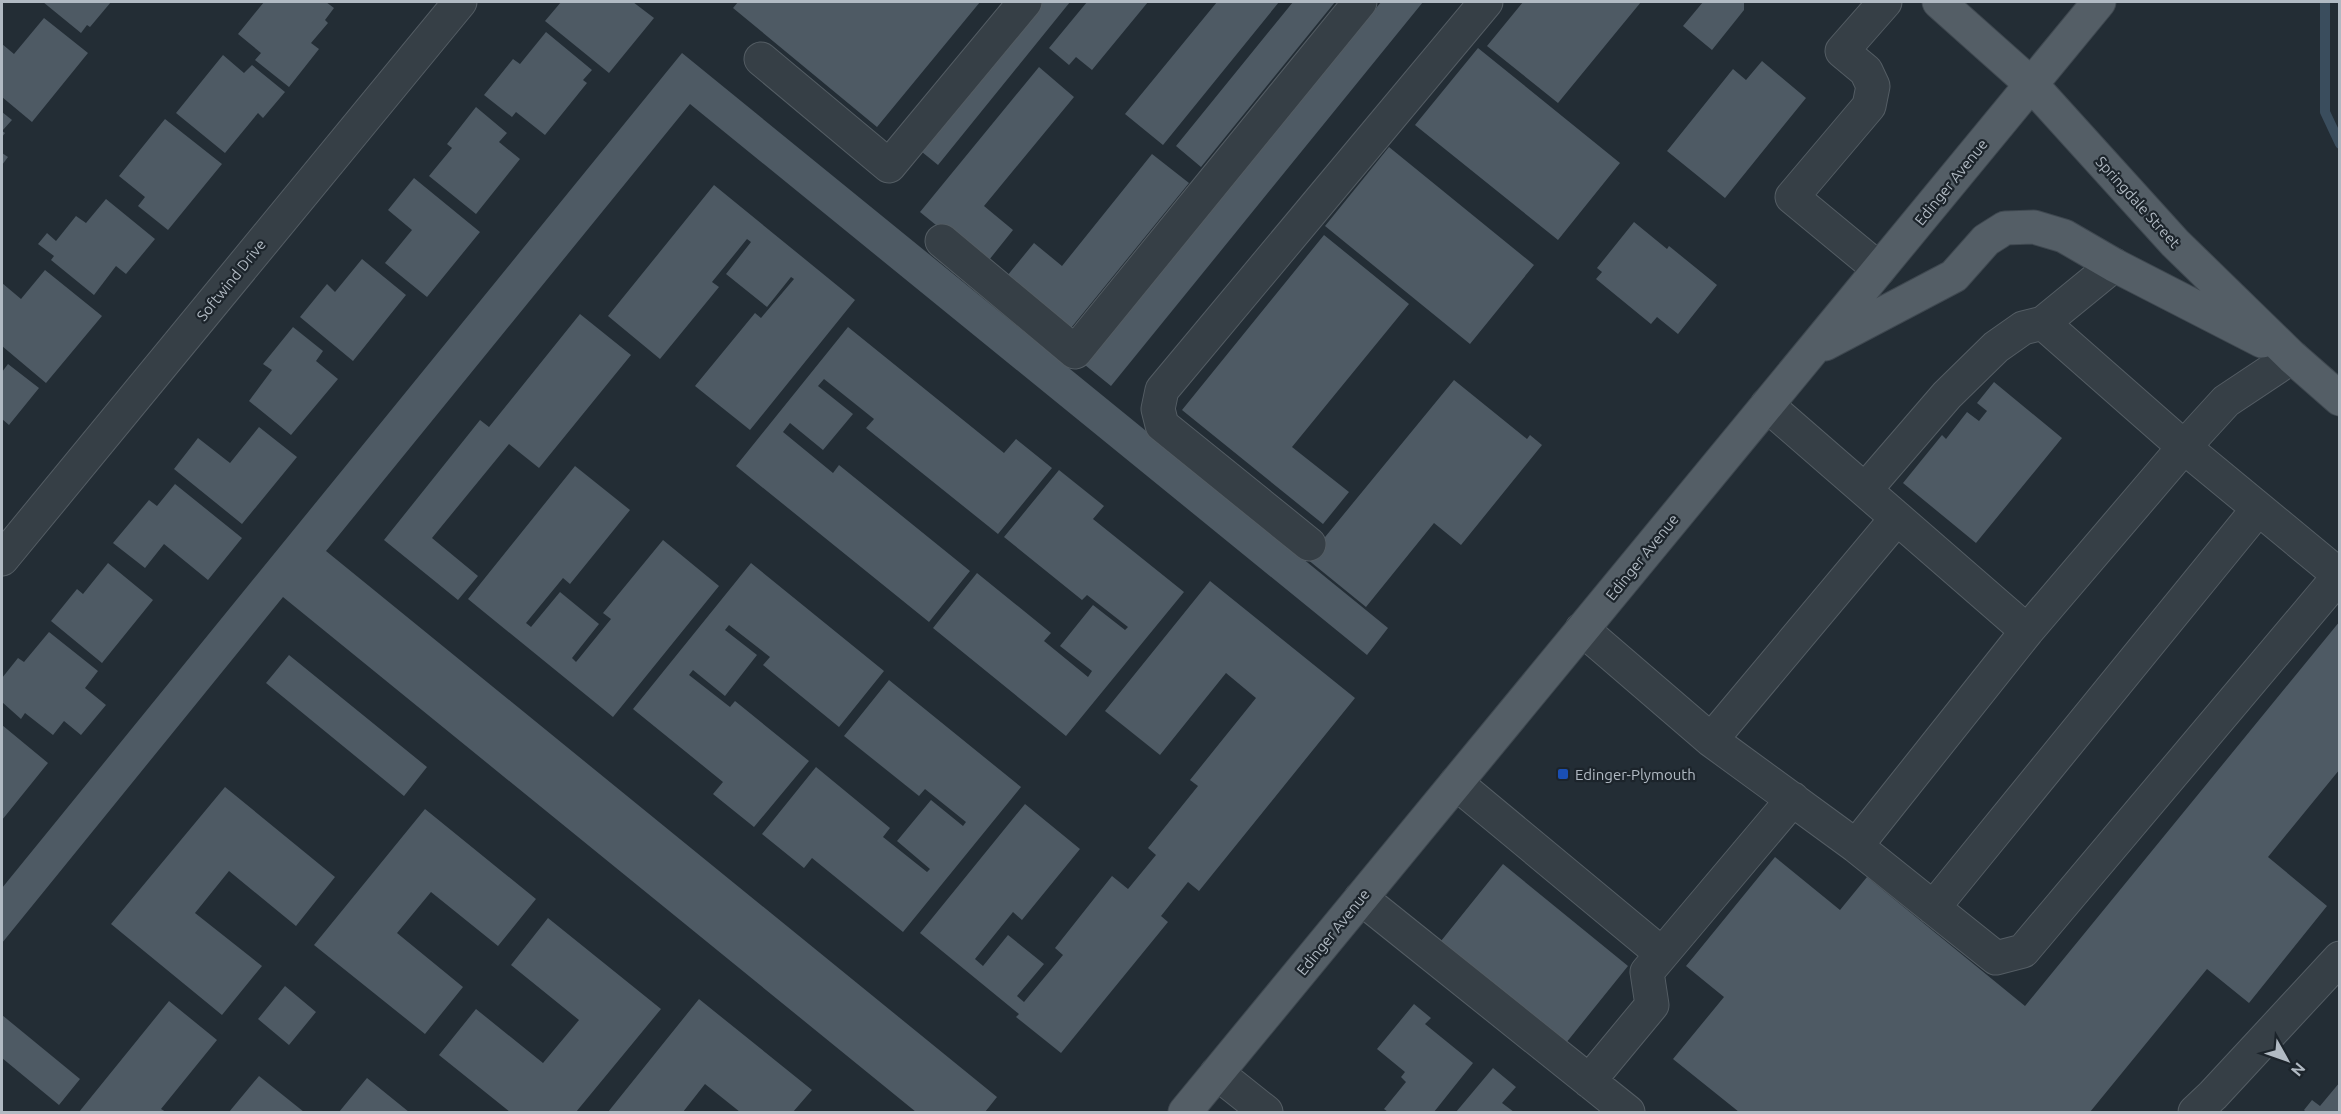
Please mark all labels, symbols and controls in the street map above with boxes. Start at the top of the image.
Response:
street label: Edinger Avenue [1911,136,1991,228]
street label: Springdale Street [2092,153,2184,251]
street label: Softwind Drive [193,236,269,324]
street label: Edinger Avenue [1602,511,1682,603]
place label: Edinger-Plymouth [1575,766,1696,783]
marker: Edinger-Plymouth [1556,767,1570,781]
street label: Edinger Avenue [1293,886,1373,978]
north arrow [2257,1030,2317,1090]
text: N [2288,1059,2309,1080]

